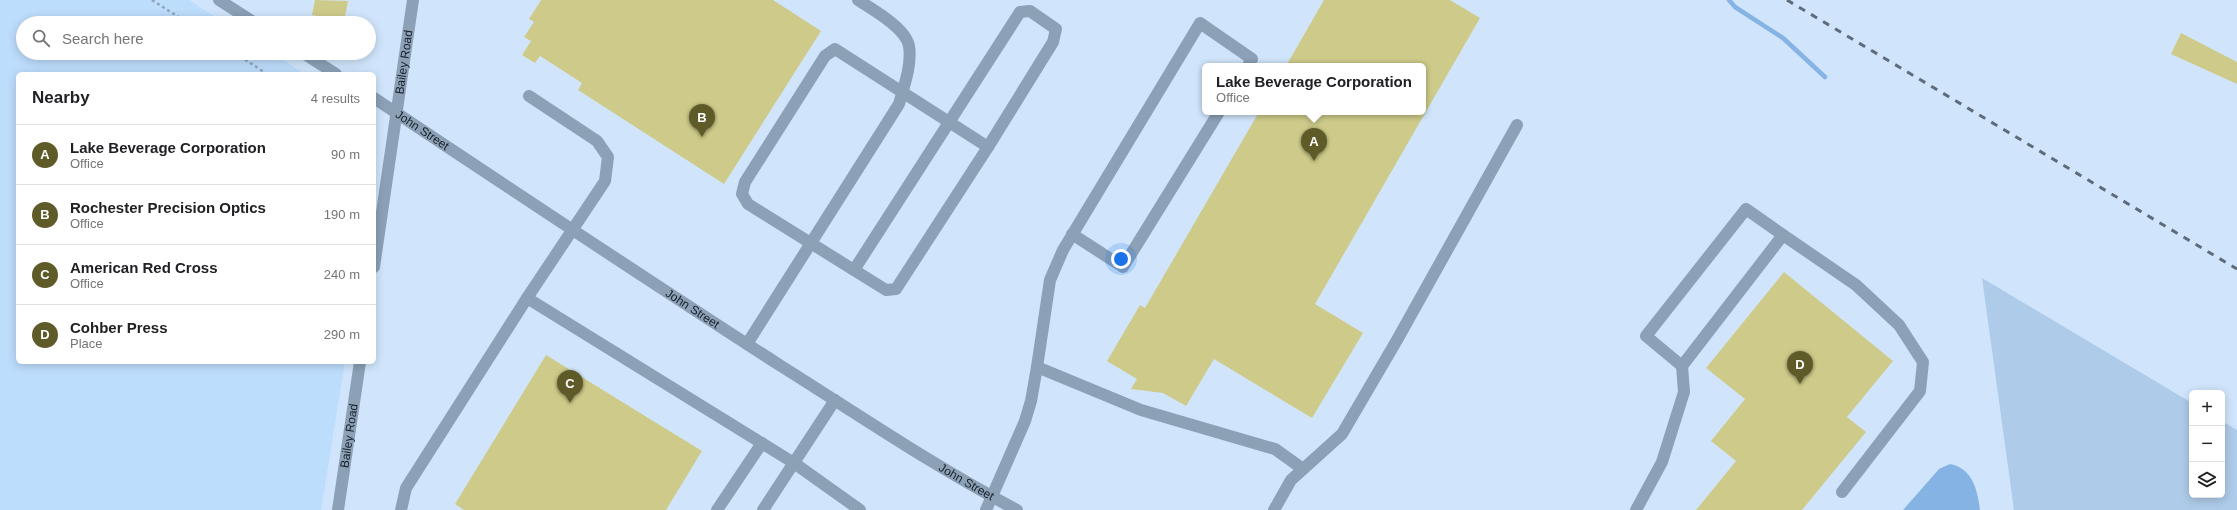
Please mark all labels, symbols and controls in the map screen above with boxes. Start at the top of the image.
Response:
search box [16,16,376,60]
icon: search [30,27,52,49]
street label: Bailey Road [392,29,416,95]
text: Search here [62,30,144,47]
popup [1202,63,1426,115]
text: Lake Beverage Corporation [1216,73,1412,90]
text: Nearby [32,88,90,107]
text: Office [1216,90,1250,105]
text: 4 results [311,91,360,106]
pin: B [689,104,715,137]
street label: John Street [393,107,452,153]
pin: A [1301,128,1327,161]
text: Lake Beverage Corporation [70,139,266,156]
text: A [40,147,50,162]
text: 90 m [331,147,360,162]
text: Office [70,156,104,171]
text: Rochester Precision Optics [70,199,266,216]
text: B [40,207,50,222]
text: 190 m [324,207,360,222]
text: Office [70,216,104,231]
your location [1111,249,1131,269]
text: American Red Cross [70,259,218,276]
text: C [40,267,50,282]
text: 240 m [324,267,360,282]
text: Office [70,276,104,291]
street label: John Street [663,286,723,332]
text: Cohber Press [70,319,168,336]
text: D [40,327,50,342]
text: 290 m [324,327,360,342]
text: Place [70,336,103,351]
pin: D [1787,351,1813,384]
pin: C [557,370,583,403]
map controls [2189,390,2225,498]
button: + [2189,390,2225,426]
street label: Bailey Road [337,403,361,469]
button: − [2189,426,2225,462]
street label: John Street [936,460,997,504]
button: layers [2189,462,2225,498]

